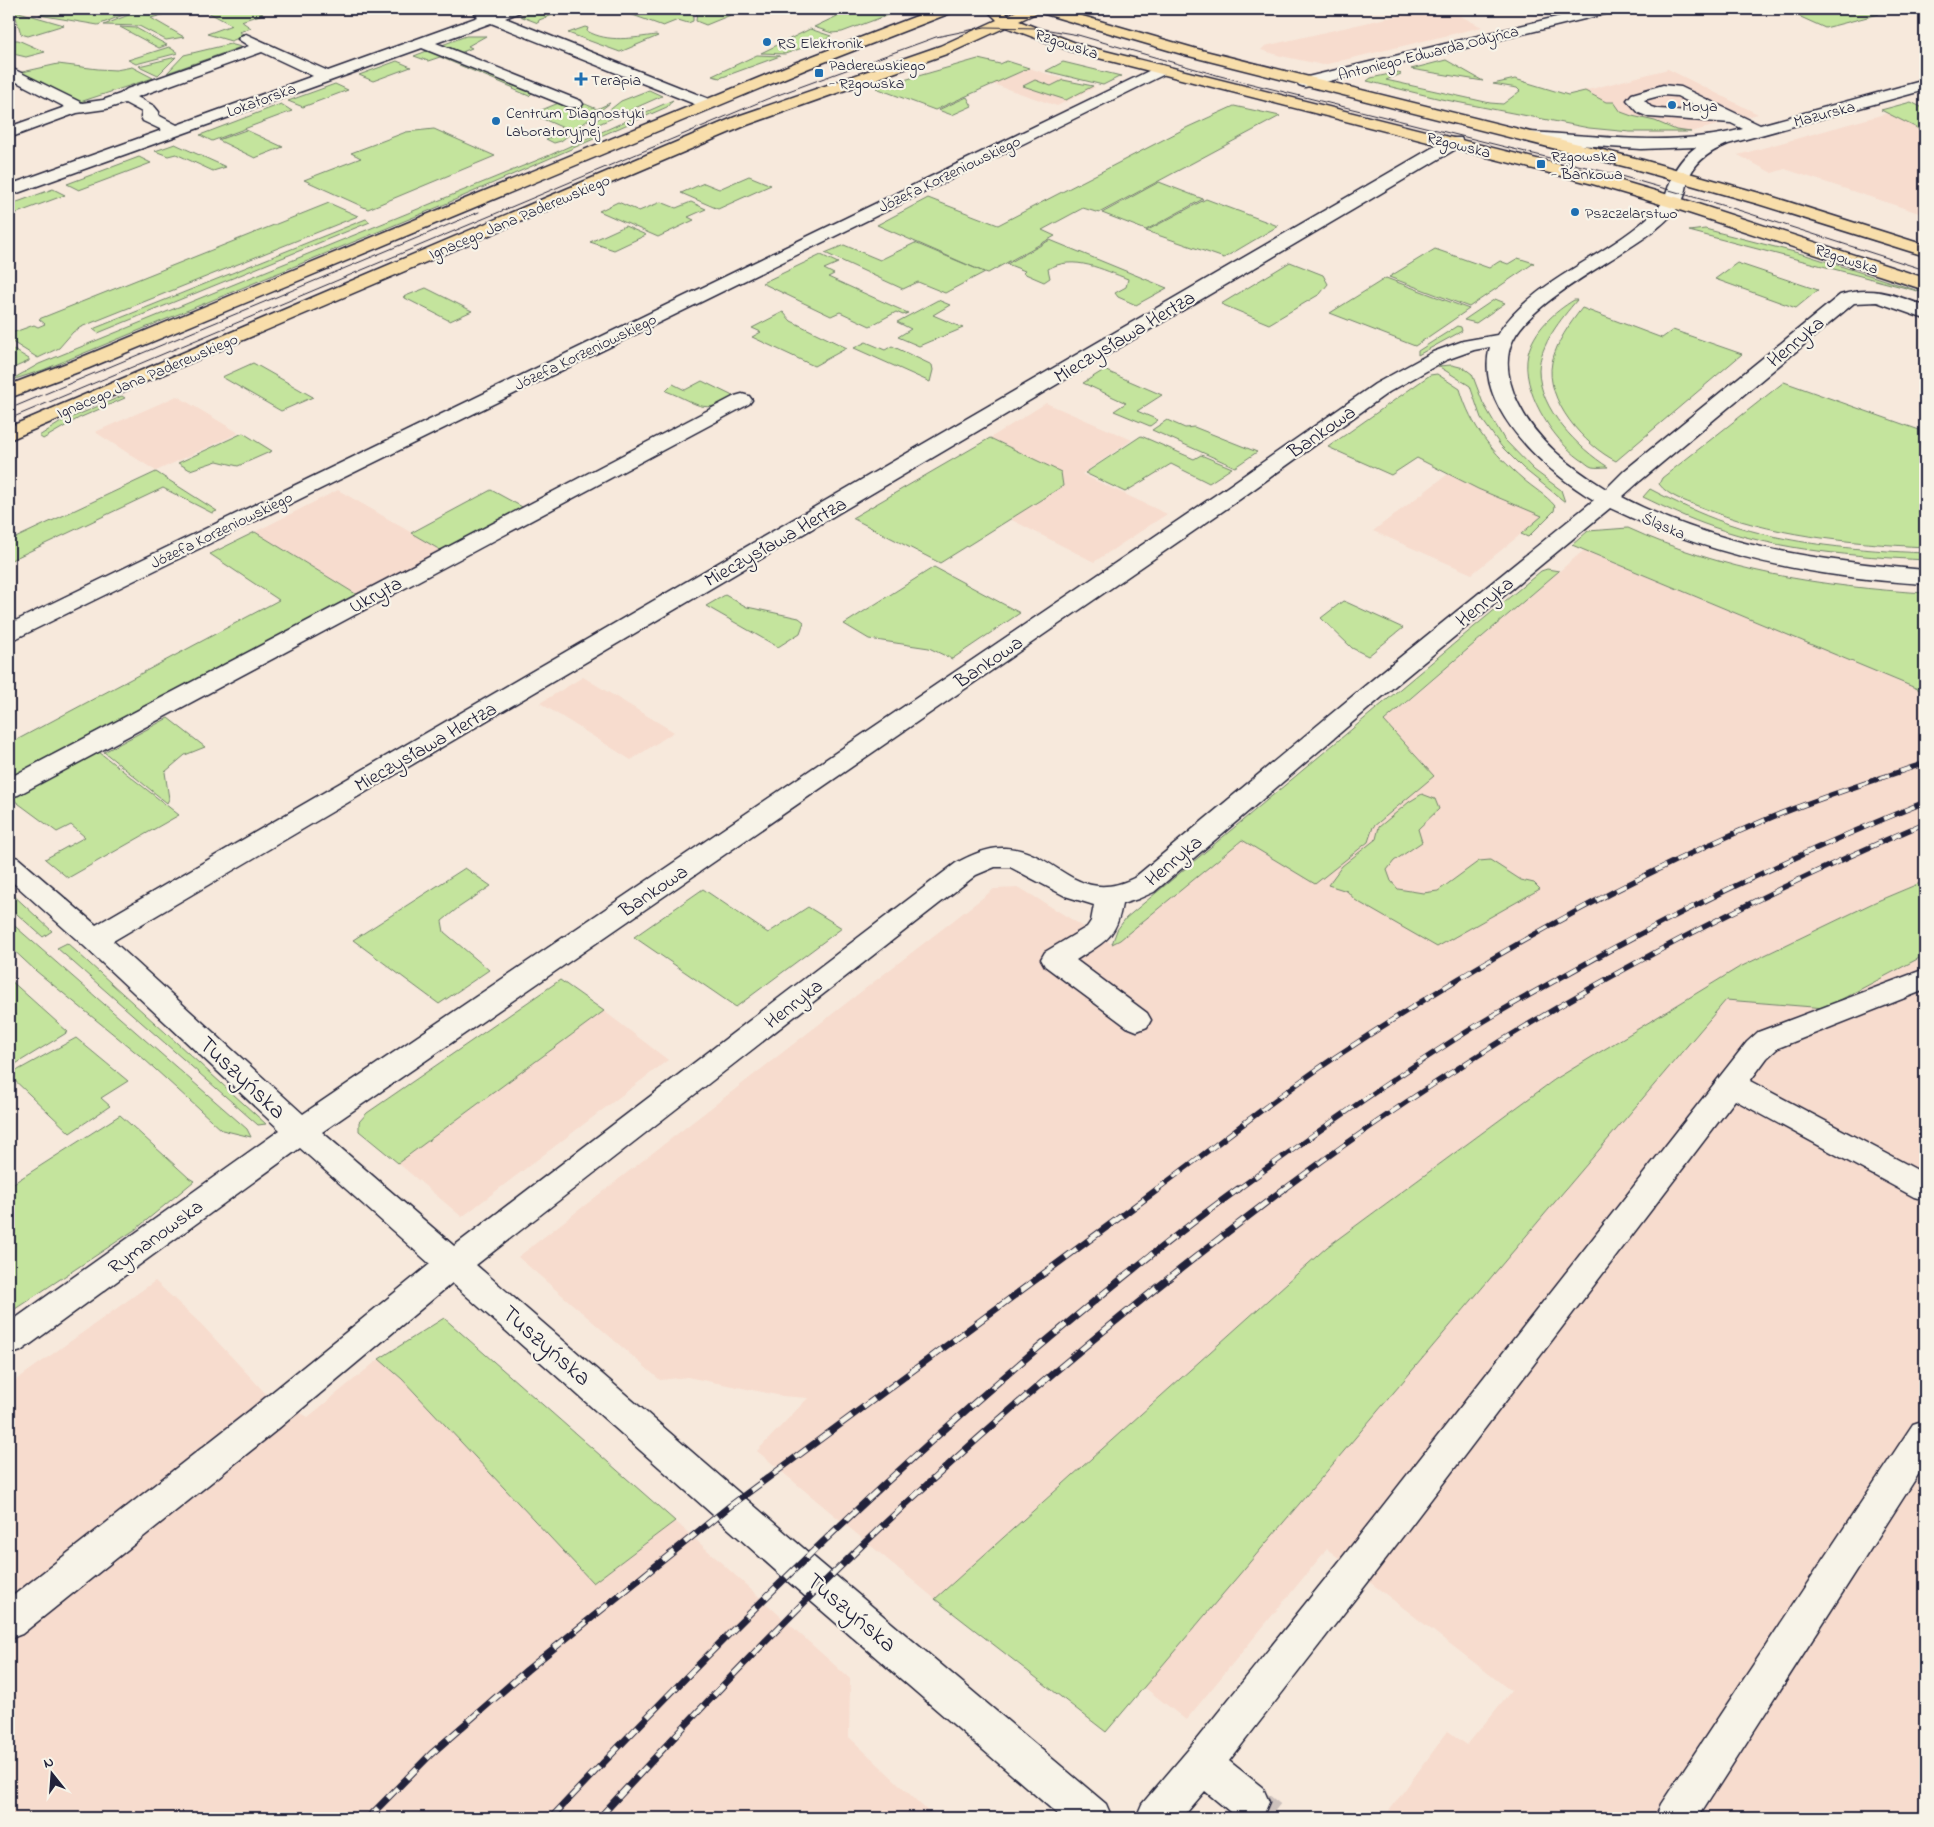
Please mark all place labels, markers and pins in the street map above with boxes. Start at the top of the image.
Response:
place label: RS Elektronik [777,32,864,56]
marker: RS Elektronik [761,36,773,48]
place label: Paderewskiego - Rzgowska [829,54,925,96]
marker: Paderewskiego - Rzgowska [813,67,825,79]
place label: Terapia [591,69,641,93]
marker: Terapia [575,73,587,85]
place label: Moya [1682,95,1718,119]
marker: Moya [1666,99,1678,111]
place label: Centrum Diagnostyki Laboratoryjnej [506,102,645,144]
marker: Centrum Diagnostyki Laboratoryjnej [490,115,502,127]
place label: Rzgowska - Bankowa [1551,145,1623,187]
marker: Rzgowska - Bankowa [1535,158,1547,170]
place label: Pszczelarstwo [1585,202,1678,226]
marker: Pszczelarstwo [1569,206,1581,218]

